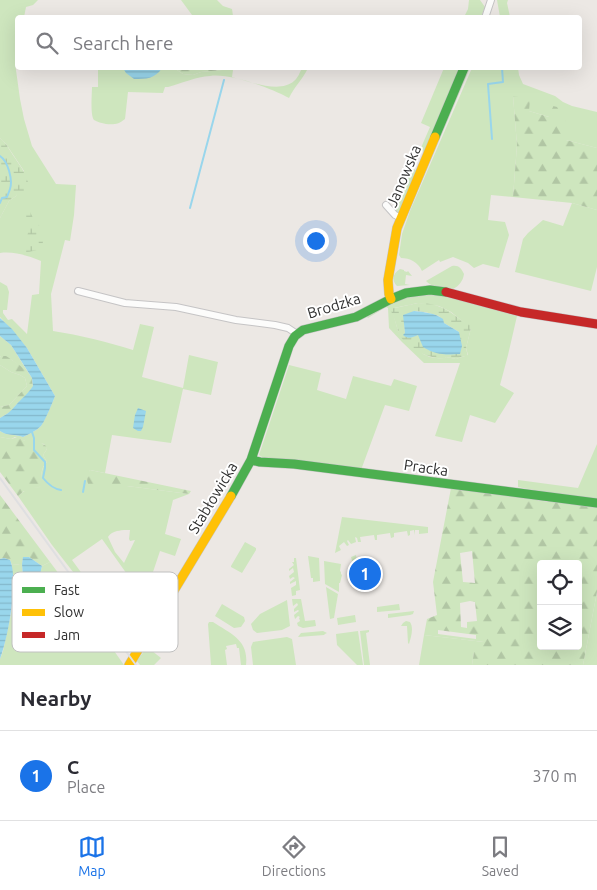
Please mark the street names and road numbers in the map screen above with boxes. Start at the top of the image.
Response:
street label: Janowska [383,142,424,209]
street label: Brodzka [305,289,363,322]
street label: Pracka [403,456,449,479]
street label: Stabłowicka [185,459,241,537]

